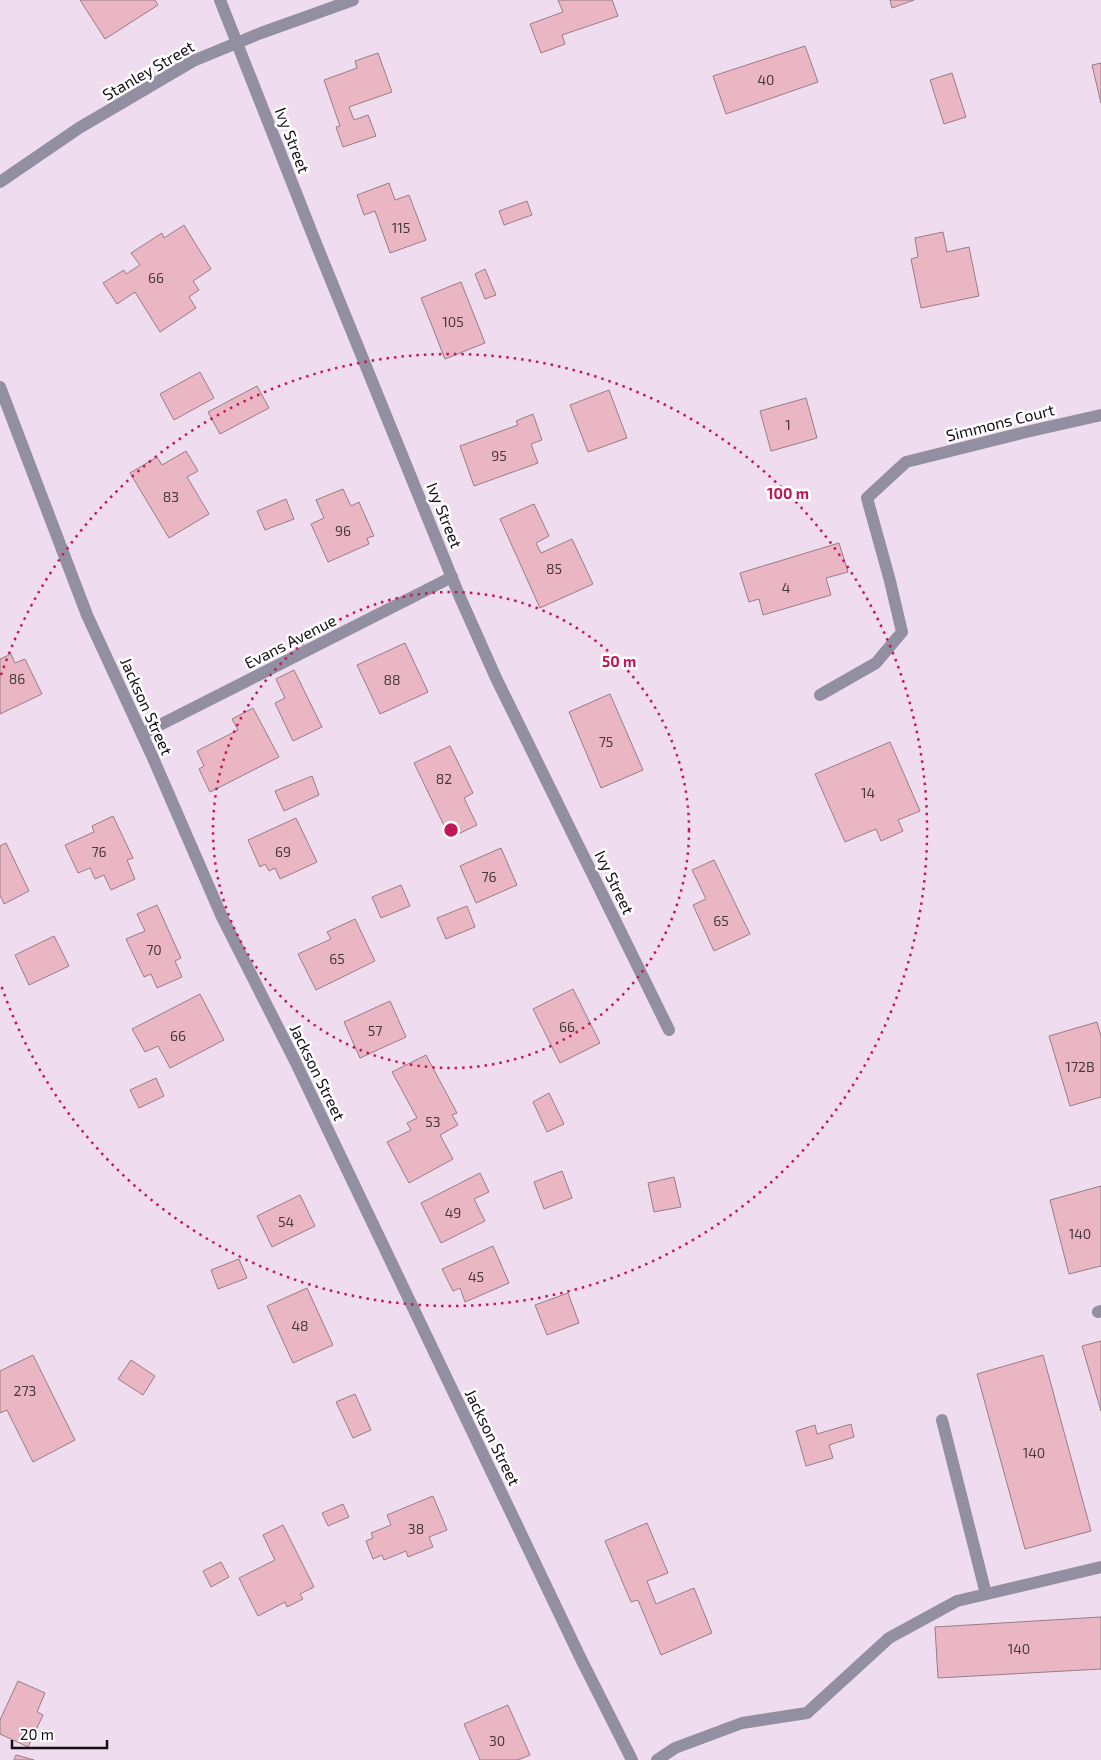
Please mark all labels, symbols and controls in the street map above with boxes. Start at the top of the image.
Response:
street label: Stanley Street [99,36,197,104]
house number: 40 [757,71,775,88]
street label: Ivy Street [272,104,314,176]
house number: 115 [392,219,410,236]
house number: 66 [148,269,164,286]
house number: 105 [442,313,464,330]
street label: Simmons Court [944,399,1056,445]
house number: 1 [785,416,791,433]
house number: 95 [491,447,507,464]
street label: Ivy Street [423,480,467,550]
text: 100 m [767,484,809,502]
house number: 83 [163,488,179,505]
house number: 96 [335,522,351,539]
house number: 85 [546,560,562,577]
house number: 4 [782,579,790,596]
street label: Evans Avenue [241,610,339,672]
text: 50 m [602,652,636,670]
street label: Jackson Street [117,654,177,758]
house number: 86 [9,670,25,687]
house number: 88 [384,671,401,688]
house number: 75 [599,733,613,750]
house number: 82 [436,770,452,787]
house number: 14 [861,784,875,801]
centre of rings [442,821,460,839]
house number: 76 [91,843,107,860]
house number: 69 [275,843,291,860]
street label: Ivy Street [591,847,639,917]
house number: 76 [481,868,497,885]
house number: 65 [713,912,729,929]
house number: 70 [146,941,162,958]
house number: 65 [329,950,345,967]
house number: 66 [559,1018,575,1035]
street label: Jackson Street [287,1021,349,1123]
house number: 57 [368,1022,382,1039]
house number: 66 [170,1027,186,1044]
house number: 172B [1065,1058,1095,1075]
house number: 53 [425,1113,441,1130]
house number: 49 [445,1204,461,1221]
house number: 54 [278,1213,294,1230]
house number: 140 [1069,1225,1091,1242]
house number: 45 [468,1268,484,1285]
house number: 48 [291,1317,309,1334]
house number: 273 [14,1382,36,1399]
street label: Jackson Street [462,1386,524,1488]
house number: 140 [1023,1444,1045,1461]
house number: 38 [408,1520,424,1537]
house number: 140 [1008,1640,1030,1657]
scale bar [12,1718,108,1750]
text: 20 m [20,1725,54,1743]
house number: 30 [489,1732,505,1749]

